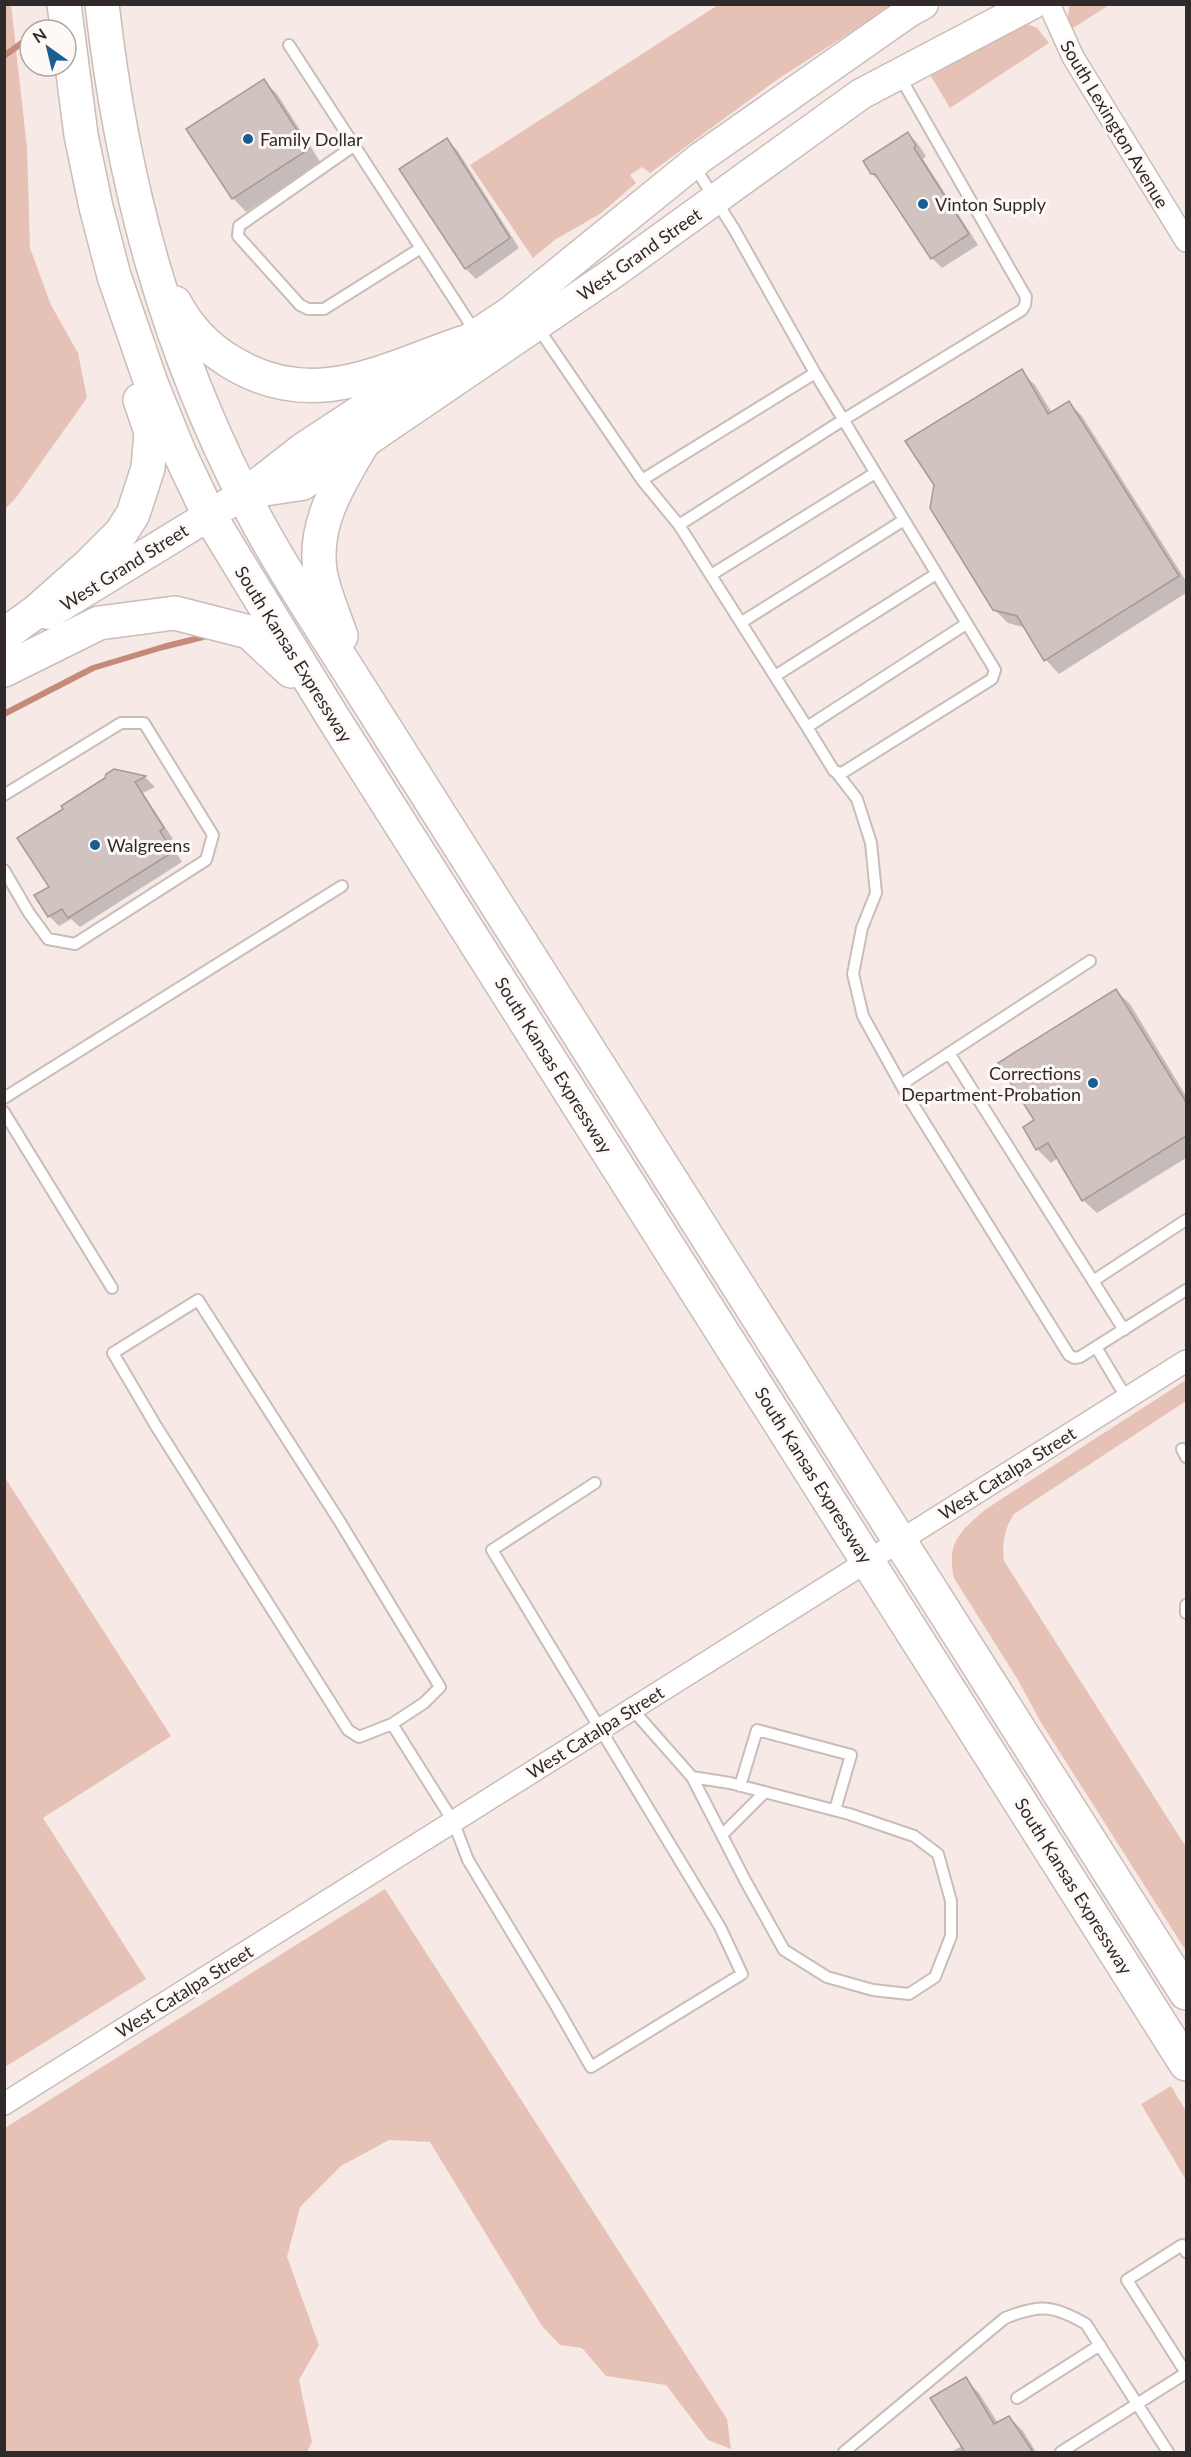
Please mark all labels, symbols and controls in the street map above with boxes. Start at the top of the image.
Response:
north arrow [18,18,78,78]
text: N [29,24,50,46]
street label: South Lexington Avenue [1056,36,1174,212]
place label: Family Dollar [260,128,363,150]
marker: Family Dollar [241,132,255,146]
place label: Vinton Supply [935,193,1047,215]
marker: Vinton Supply [916,197,930,211]
street label: West Grand Street [573,203,706,305]
street label: West Grand Street [56,519,192,615]
street label: South Kansas Expressway [231,562,358,747]
place label: Walgreens [107,834,190,856]
marker: Walgreens [88,838,102,852]
street label: South Kansas Expressway [491,973,618,1158]
place label: Corrections Department-Probation [901,1062,1081,1105]
marker: Corrections Department-Probation [1086,1076,1100,1090]
street label: South Kansas Expressway [751,1383,878,1568]
street label: West Catalpa Street [934,1422,1080,1524]
street label: West Catalpa Street [522,1681,668,1783]
street label: South Kansas Expressway [1011,1794,1138,1979]
street label: West Catalpa Street [111,1940,257,2042]

